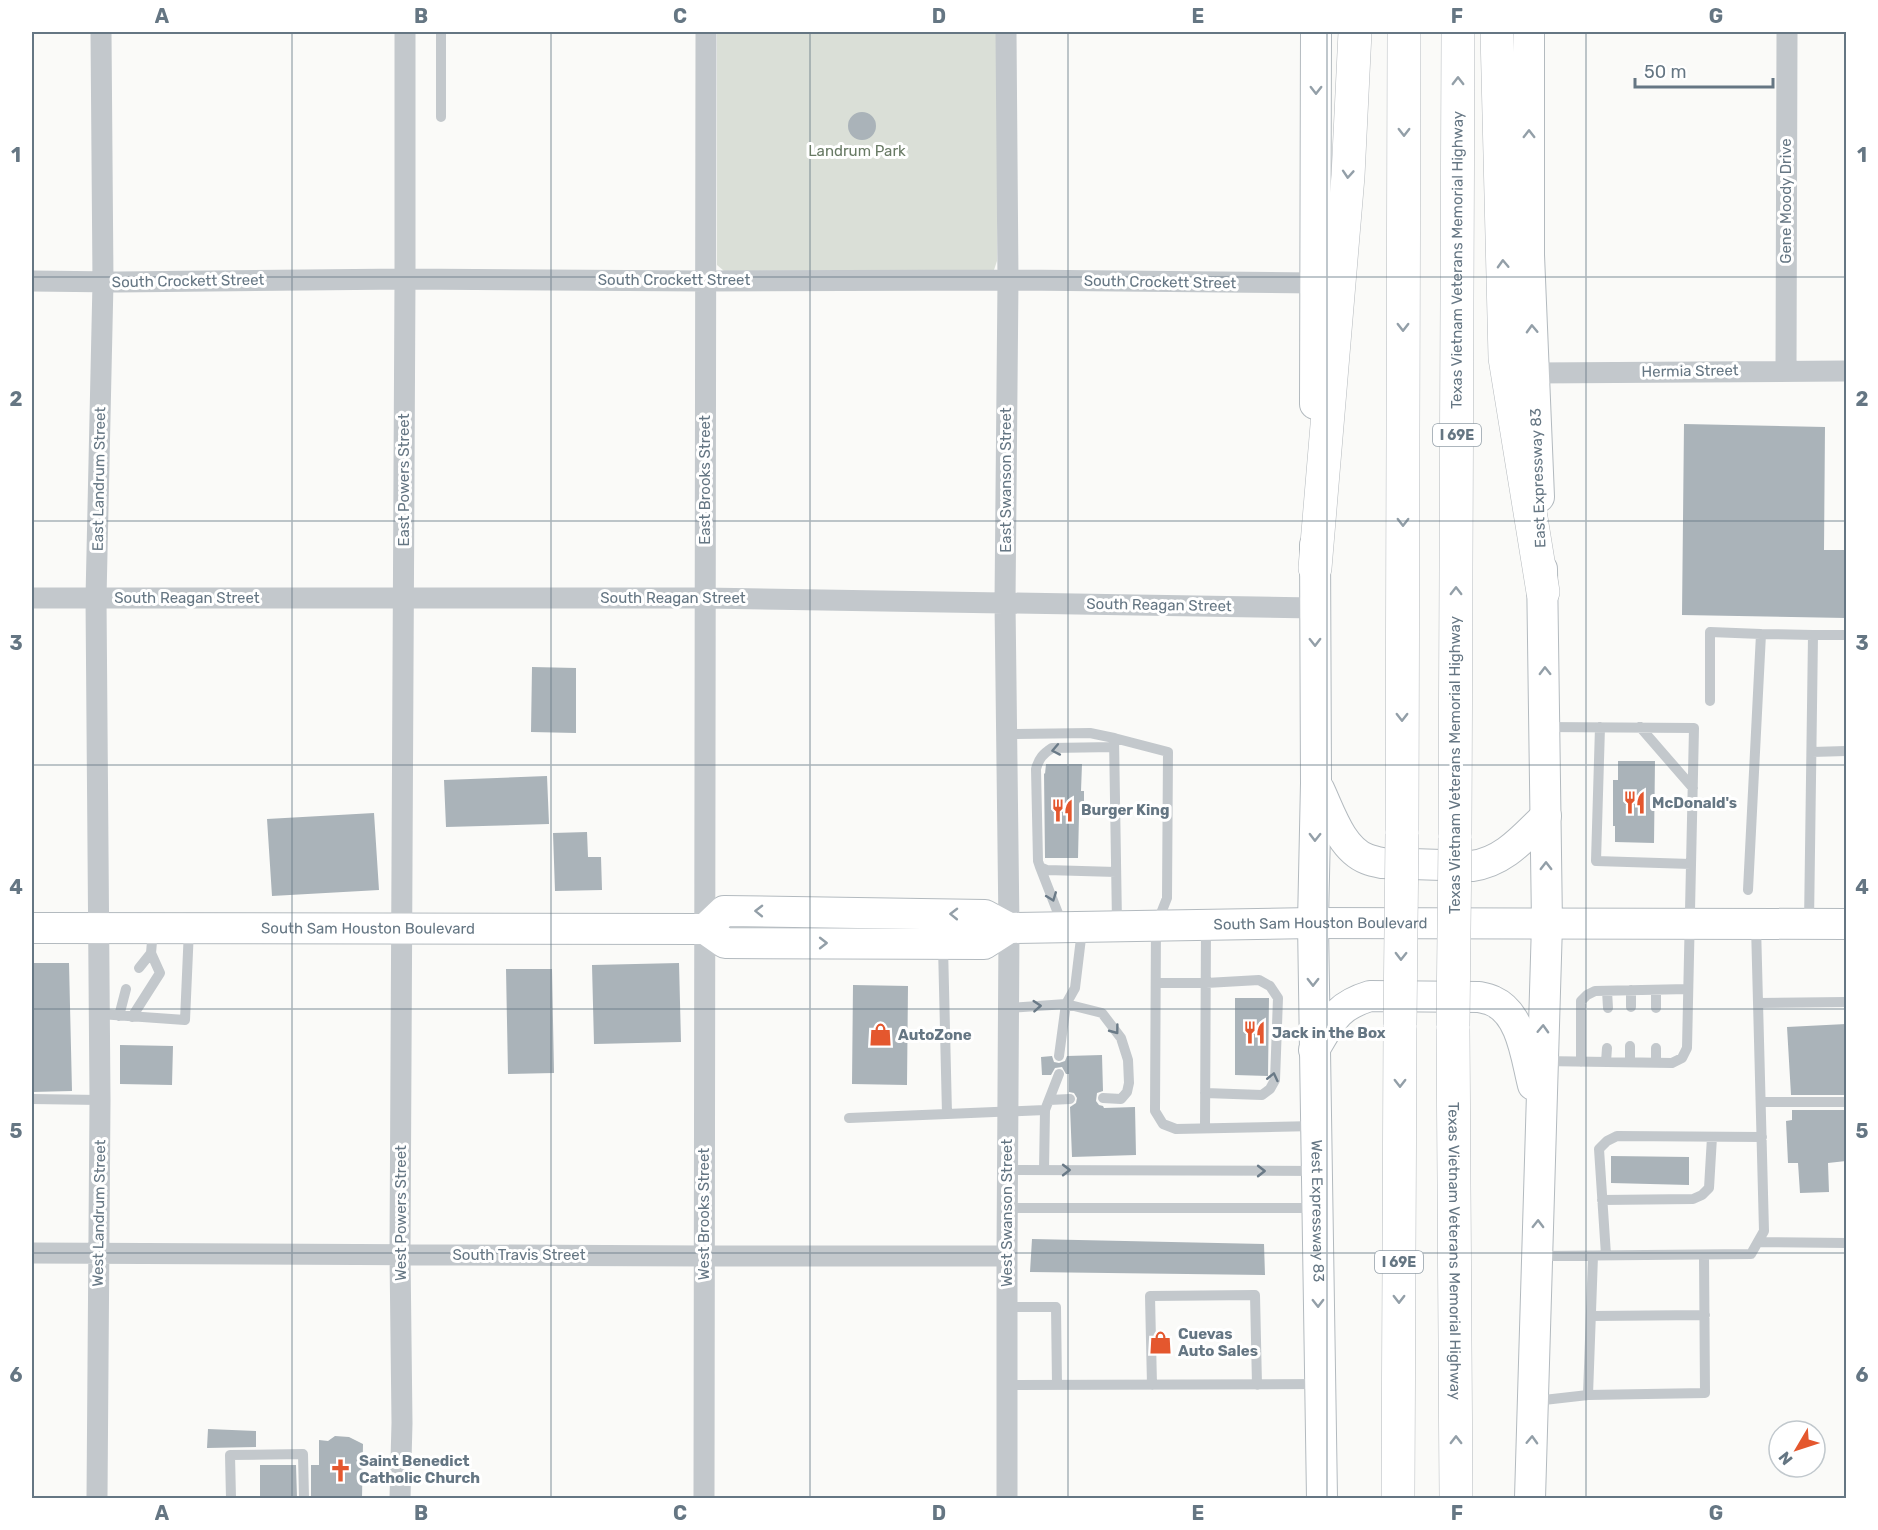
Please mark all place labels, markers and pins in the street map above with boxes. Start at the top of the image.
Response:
restaurant icon: McDonald's [1621,790,1647,816]
place label: McDonald's [1652,794,1737,812]
restaurant icon: Burger King [1050,797,1076,823]
place label: Burger King [1081,801,1169,819]
restaurant icon: Jack in the Box [1241,1020,1267,1046]
shop icon: AutoZone [867,1022,893,1048]
place label: Jack in the Box [1272,1024,1386,1042]
place label: AutoZone [898,1026,972,1044]
place label: Cuevas Auto Sales [1178,1325,1258,1360]
shop icon: Cuevas Auto Sales [1147,1330,1173,1356]
place label: Saint Benedict Catholic Church [359,1452,480,1487]
church icon: Saint Benedict Catholic Church [328,1457,354,1483]

